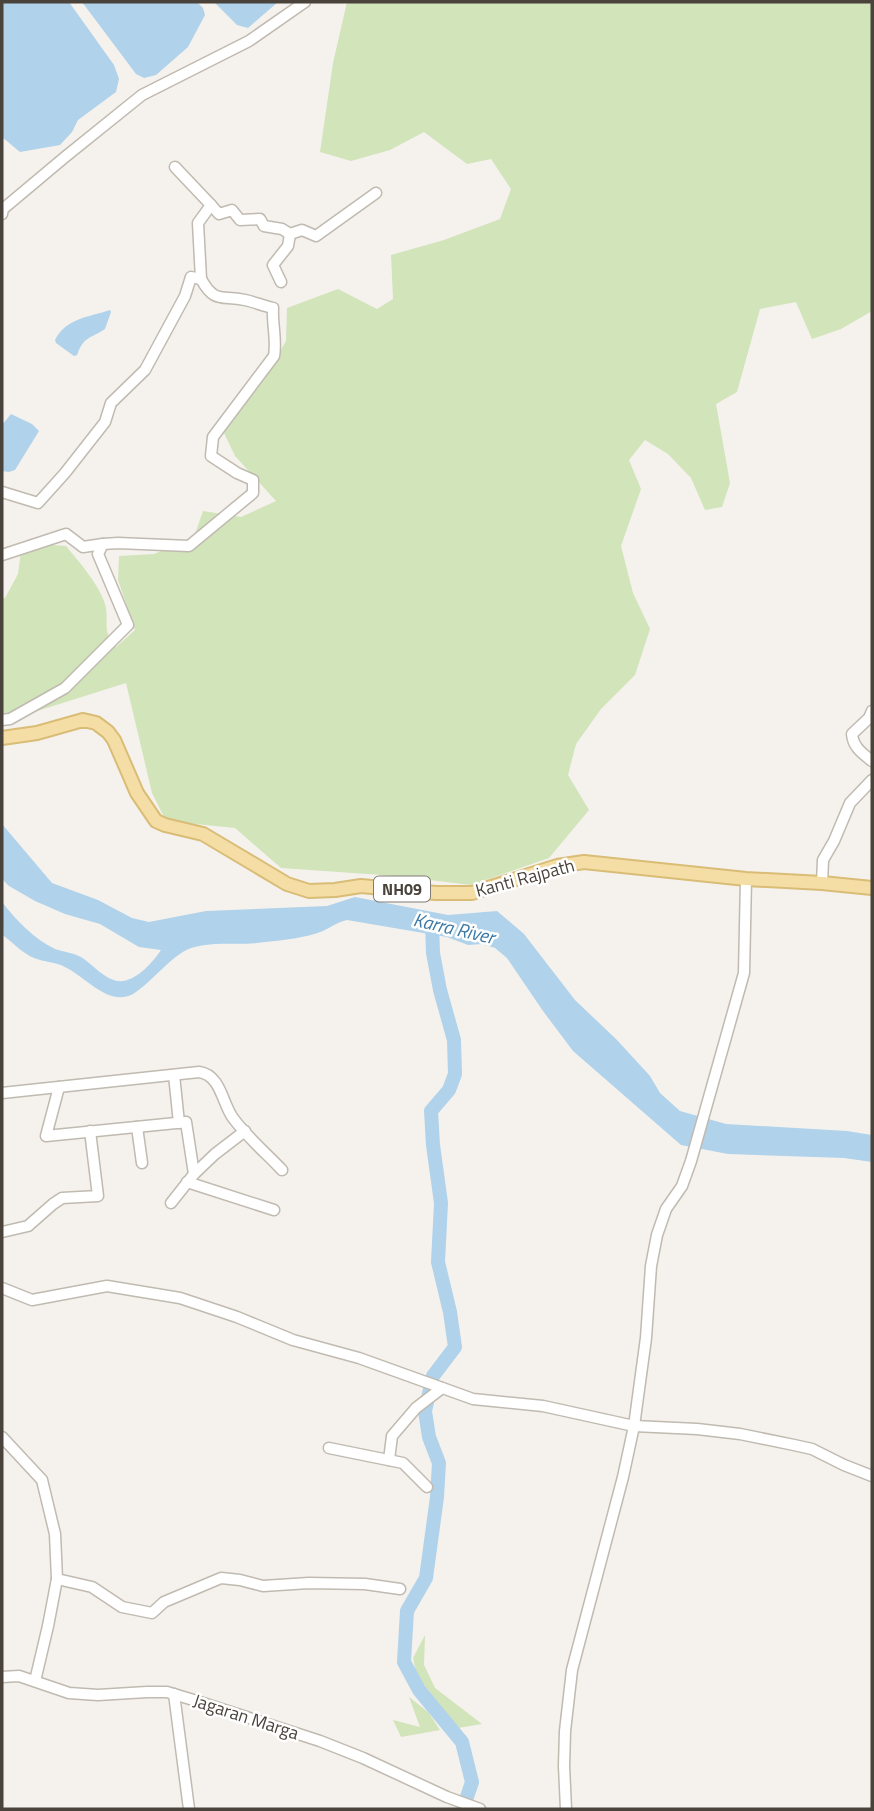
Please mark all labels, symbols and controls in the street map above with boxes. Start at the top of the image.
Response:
street label: Kanti Rajpath [472,851,577,904]
road number: NH09 [374,876,430,902]
water label: Karra River [411,904,499,951]
street label: Jagaran Marga [190,1687,303,1746]

